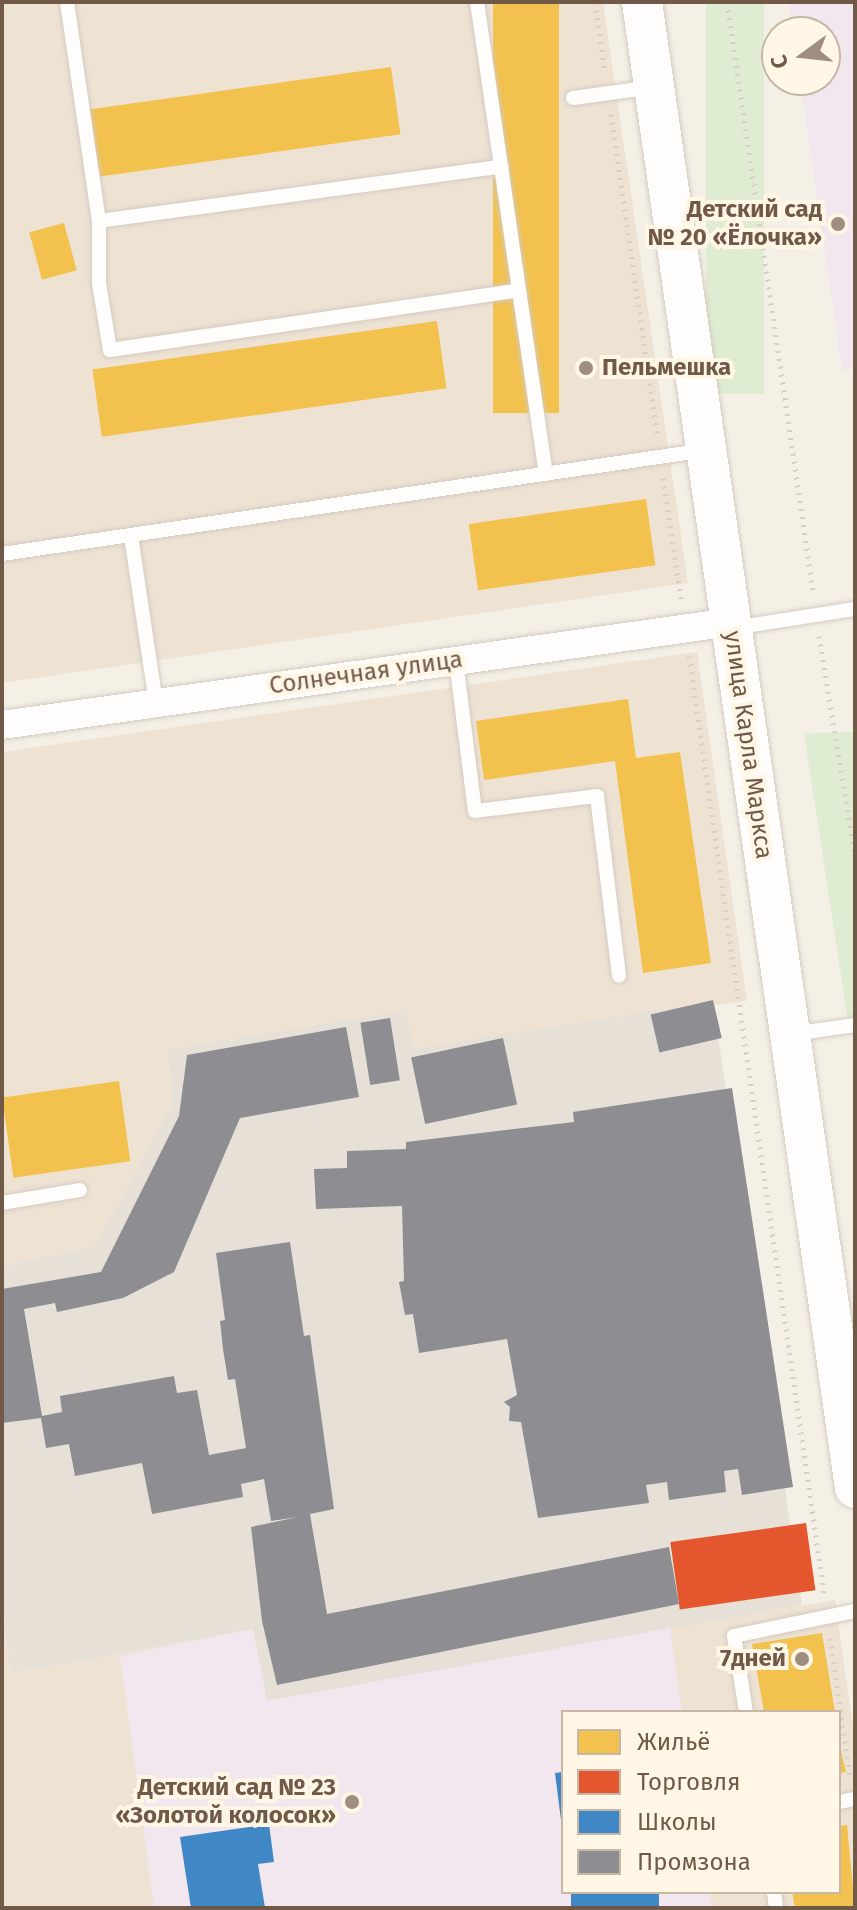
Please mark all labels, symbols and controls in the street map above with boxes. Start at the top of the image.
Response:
north arrow [761,16,841,96]
text: С [765,52,794,71]
place label: Детский сад № 20 «Ёлочка» [647,196,822,252]
marker: Детский сад № 20 «Ёлочка» [829,215,847,233]
place label: Пельмешка [602,354,731,382]
marker: Пельмешка [577,359,595,377]
street label: улица Карла Маркса [718,629,778,861]
street label: Солнечная улица [268,645,464,701]
place label: 7дней [720,1645,786,1673]
marker: 7дней [793,1650,811,1668]
legend [561,1710,841,1894]
text: Жильё [637,1728,710,1756]
text: Торговля [637,1768,740,1796]
place label: Детский сад № 23 «Золотой колосок» [115,1774,336,1830]
marker: Детский сад № 23 «Золотой колосок» [343,1793,361,1811]
text: Школы [637,1808,717,1836]
text: Промзона [637,1848,751,1876]

